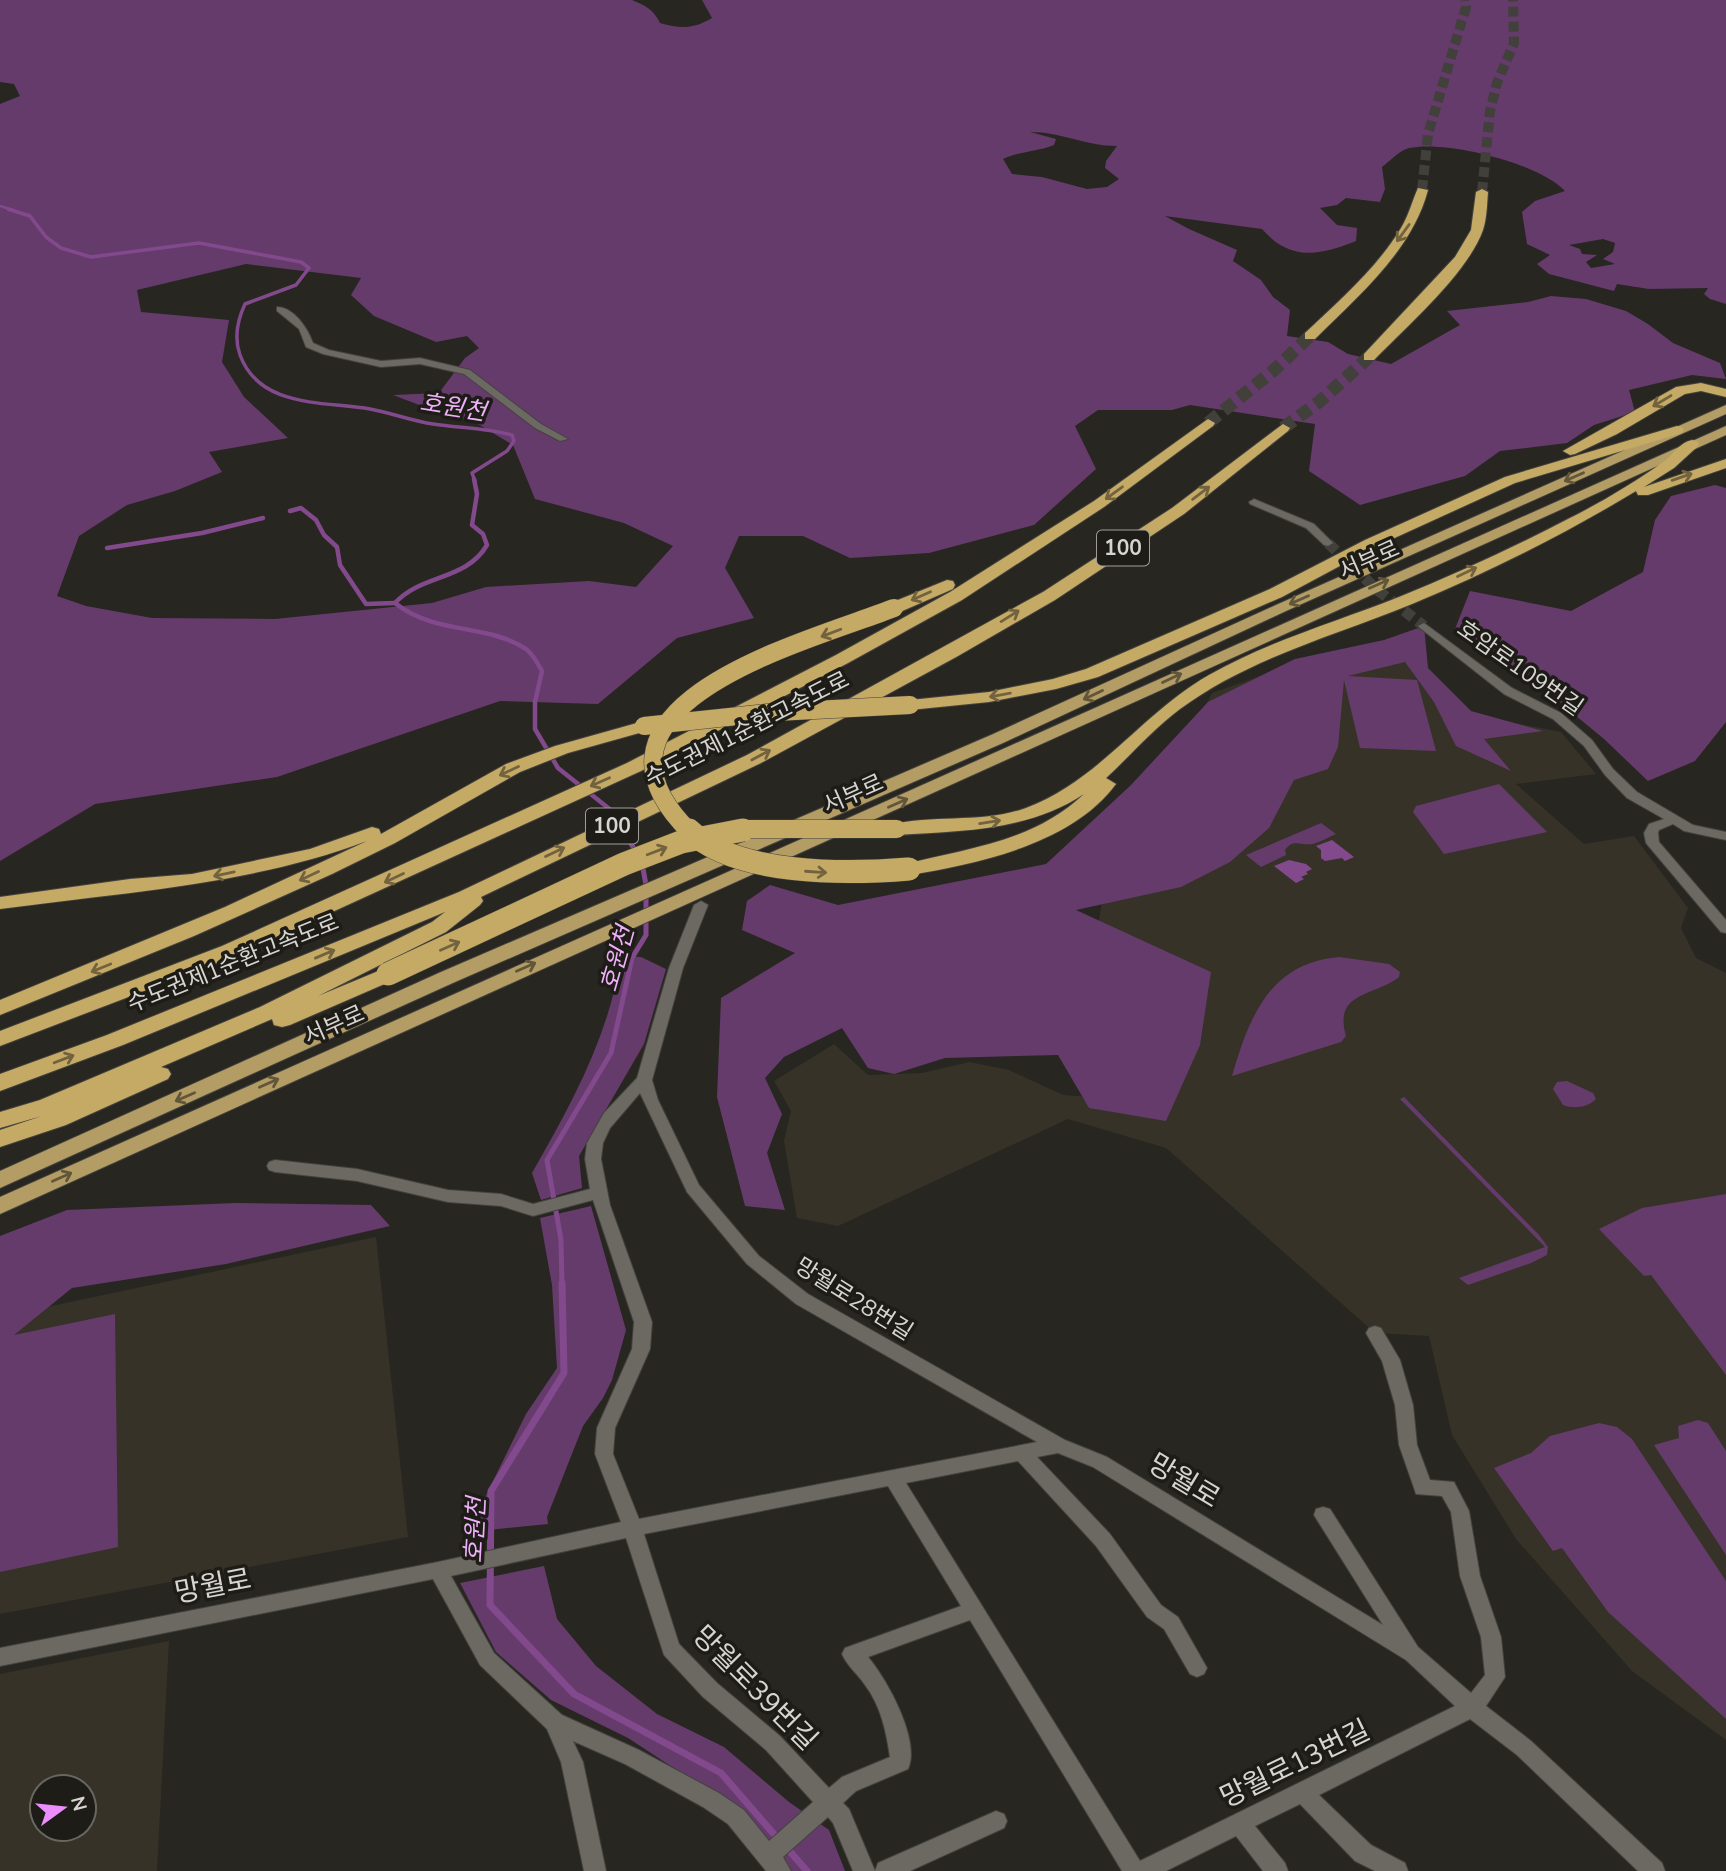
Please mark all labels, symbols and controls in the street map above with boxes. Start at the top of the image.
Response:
one-way arrow [1396,223,1410,242]
water label: 호원천 [418,386,491,428]
one-way arrow [1652,394,1672,408]
one-way arrow [1671,470,1693,483]
one-way arrow [1564,471,1585,484]
one-way arrow [1105,486,1124,500]
one-way arrow [1192,486,1210,501]
road number: 100 [1097,530,1149,566]
street label: 서부로 [1334,533,1404,587]
one-way arrow [1456,565,1477,578]
one-way arrow [1368,577,1390,590]
one-way arrow [911,590,932,603]
one-way arrow [1289,594,1311,607]
one-way arrow [1000,609,1020,623]
street label: 호암로109번길 [1451,613,1589,723]
one-way arrow [820,628,842,641]
street label: 수도권제1순환고속도로 [640,664,854,794]
one-way arrow [1161,671,1182,684]
one-way arrow [989,689,1012,702]
one-way arrow [1083,689,1104,702]
one-way arrow [750,748,771,761]
one-way arrow [499,765,520,778]
street label: 서부로 [818,767,888,821]
one-way arrow [590,776,612,789]
one-way arrow [887,796,908,809]
road number: 100 [586,808,638,844]
one-way arrow [978,815,1001,828]
one-way arrow [646,843,667,856]
one-way arrow [544,845,565,858]
one-way arrow [804,866,827,879]
one-way arrow [213,867,236,881]
one-way arrow [299,870,320,884]
one-way arrow [384,872,405,885]
street label: 수도권제1순환고속도로 [123,906,343,1020]
water label: 호원천 [592,920,642,995]
one-way arrow [439,939,461,952]
one-way arrow [314,947,335,960]
one-way arrow [515,960,536,973]
one-way arrow [90,962,112,975]
street label: 서부로 [299,998,369,1052]
one-way arrow [52,1052,74,1064]
one-way arrow [258,1076,279,1089]
one-way arrow [175,1091,196,1104]
one-way arrow [51,1170,72,1183]
street label: 망월로28번길 [789,1251,919,1347]
street label: 망월로 [1141,1445,1227,1517]
water label: 호원천 [457,1493,493,1564]
street label: 망월로 [171,1560,255,1612]
street label: 망월로39번길 [684,1617,826,1759]
street label: 망월로13번길 [1214,1711,1376,1817]
north arrow [28,1773,98,1843]
text: N [64,1794,93,1814]

